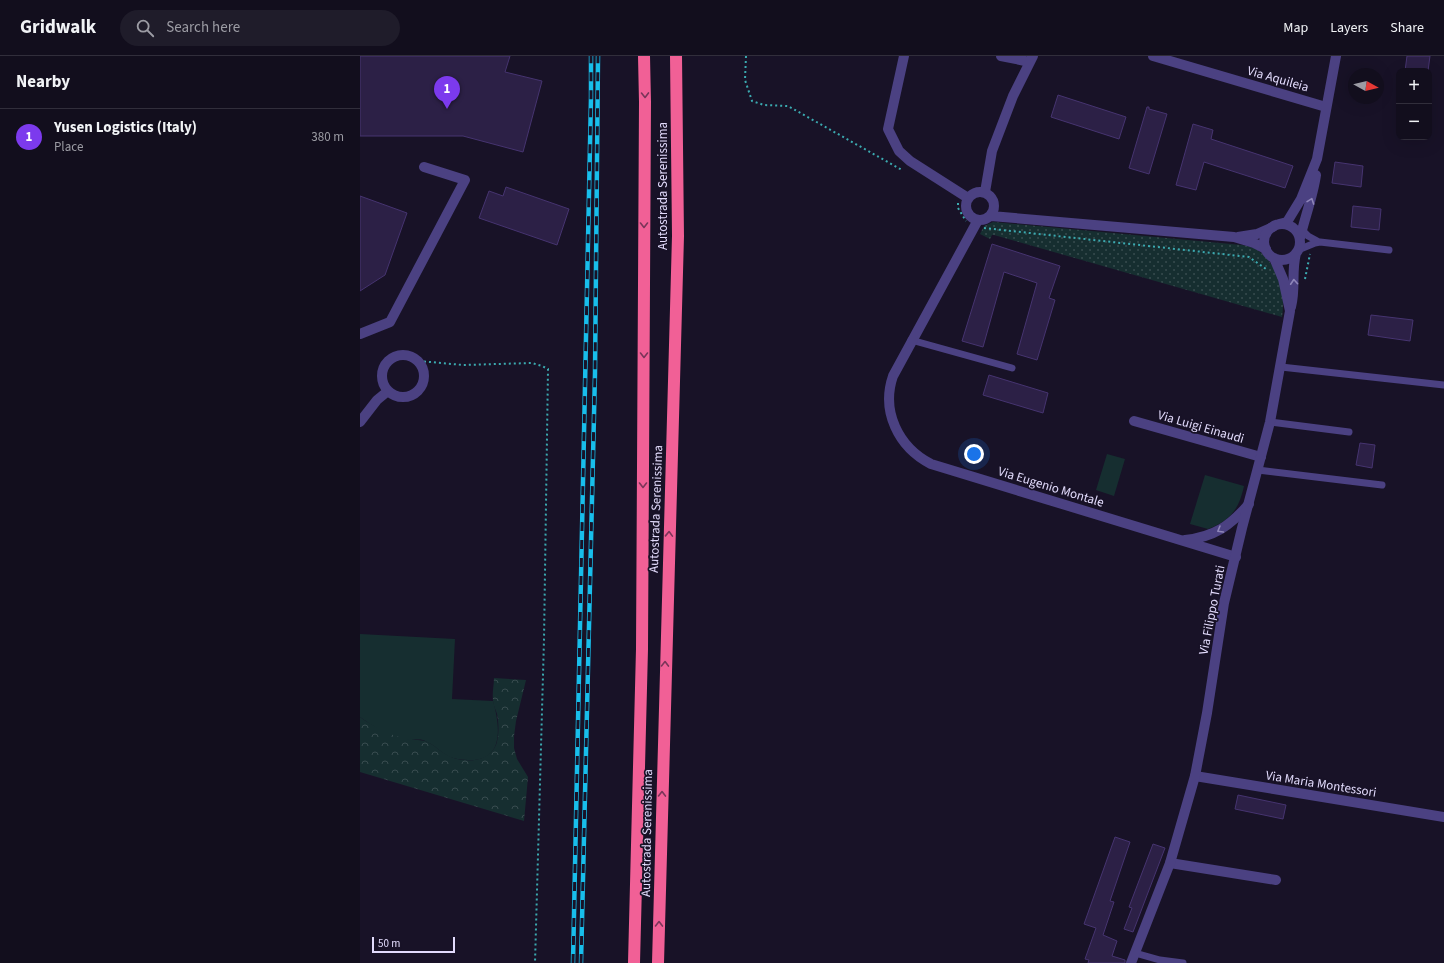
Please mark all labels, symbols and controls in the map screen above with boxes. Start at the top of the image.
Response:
search box [120,10,400,46]
text: Gridwalk [20,14,96,41]
icon: search [134,17,156,39]
text: Search here [166,17,240,38]
text: Map [1283,18,1308,38]
text: Layers [1330,18,1368,38]
text: Share [1390,18,1424,38]
street label: Via Aquileia [1245,62,1311,96]
north arrow [1348,68,1384,104]
map controls [1396,68,1432,140]
button: + [1396,68,1432,104]
text: Nearby [16,70,70,94]
pin: 1 [434,76,460,109]
one-way arrow [641,92,649,98]
button: − [1396,104,1432,140]
text: Yusen Logistics (Italy) [54,117,197,138]
street label: Autostrada Serenissima [654,122,672,250]
text: 1 [26,128,32,146]
text: 380 m [311,128,344,146]
text: Place [54,138,83,156]
one-way arrow [1306,197,1314,204]
one-way arrow [640,222,648,228]
one-way arrow [1289,279,1298,285]
one-way arrow [640,352,648,358]
street label: Via Luigi Einaudi [1156,406,1246,448]
your location [964,444,984,464]
street label: Autostrada Serenissima [645,445,667,573]
street label: Via Eugenio Montale [996,462,1106,512]
one-way arrow [639,482,647,488]
one-way arrow [1217,525,1224,532]
one-way arrow [665,531,673,537]
street label: Via Filippo Turati [1194,564,1230,656]
one-way arrow [661,661,669,667]
street label: Via Maria Montessori [1264,766,1378,802]
street label: Autostrada Serenissima [637,769,657,897]
one-way arrow [658,791,666,797]
one-way arrow [654,921,663,927]
scale bar [372,935,455,954]
text: 50 m [378,936,400,951]

